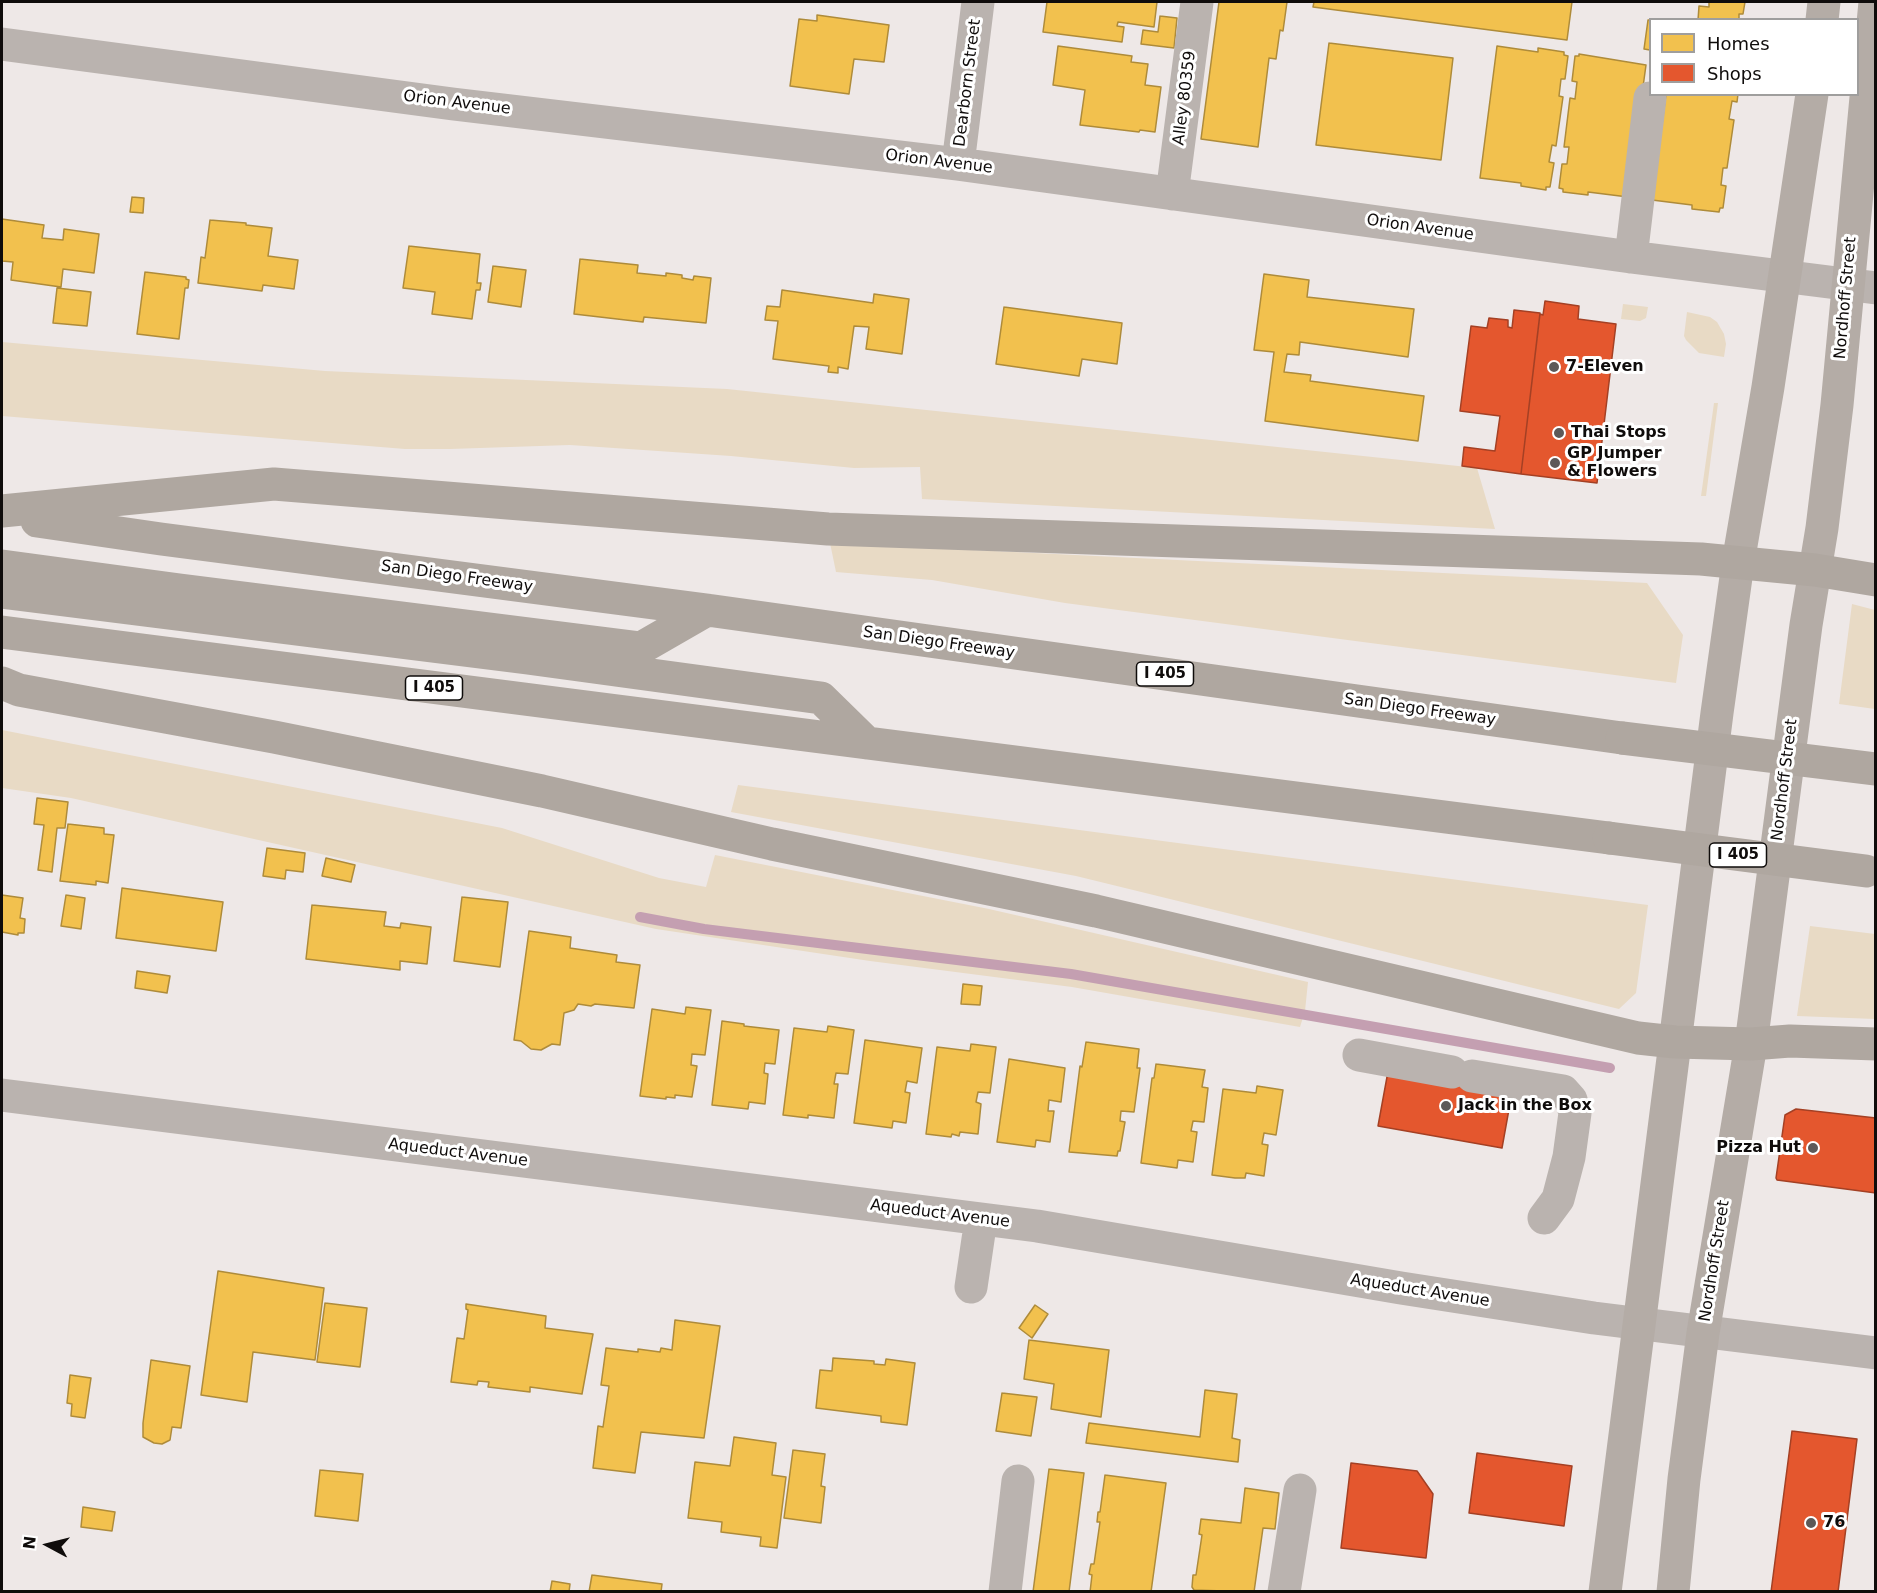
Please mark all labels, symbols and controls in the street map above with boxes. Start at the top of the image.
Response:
street label: Dearborn Street [951,18,985,148]
legend [1649,18,1859,96]
text: Homes [1707,33,1770,54]
street label: Alley 80359 [1170,50,1200,146]
text: Shops [1707,63,1762,84]
street label: Orion Avenue [402,87,512,119]
street label: Orion Avenue [884,146,994,178]
street label: Orion Avenue [1365,211,1475,245]
street label: Nordhoff Street [1831,236,1861,360]
place label: 7-Eleven [1566,357,1644,377]
marker: 7-Eleven [1547,360,1561,374]
place label: Thai Stops [1571,423,1666,443]
marker: Thai Stops [1552,426,1566,440]
place label: GP Jumper & Flowers [1567,444,1662,482]
marker: GP Jumper & Flowers [1548,456,1562,470]
street label: San Diego Freeway [380,557,534,597]
street label: San Diego Freeway [862,623,1016,663]
road number: I 405 [1136,662,1194,686]
road number: I 405 [406,676,462,700]
street label: San Diego Freeway [1343,690,1497,730]
street label: Nordhoff Street [1768,718,1802,842]
road number: I 405 [1710,843,1766,867]
place label: Jack in the Box [1458,1096,1592,1116]
marker: Jack in the Box [1439,1099,1453,1113]
street label: Aqueduct Avenue [387,1135,529,1171]
place label: Pizza Hut [1716,1138,1801,1158]
marker: Pizza Hut [1806,1141,1820,1155]
street label: Aqueduct Avenue [869,1196,1011,1232]
street label: Nordhoff Street [1696,1199,1734,1323]
street label: Aqueduct Avenue [1349,1271,1491,1311]
place label: 76 [1823,1513,1845,1533]
north arrow [18,1515,78,1575]
marker: 76 [1804,1516,1818,1530]
text: N [19,1535,40,1551]

